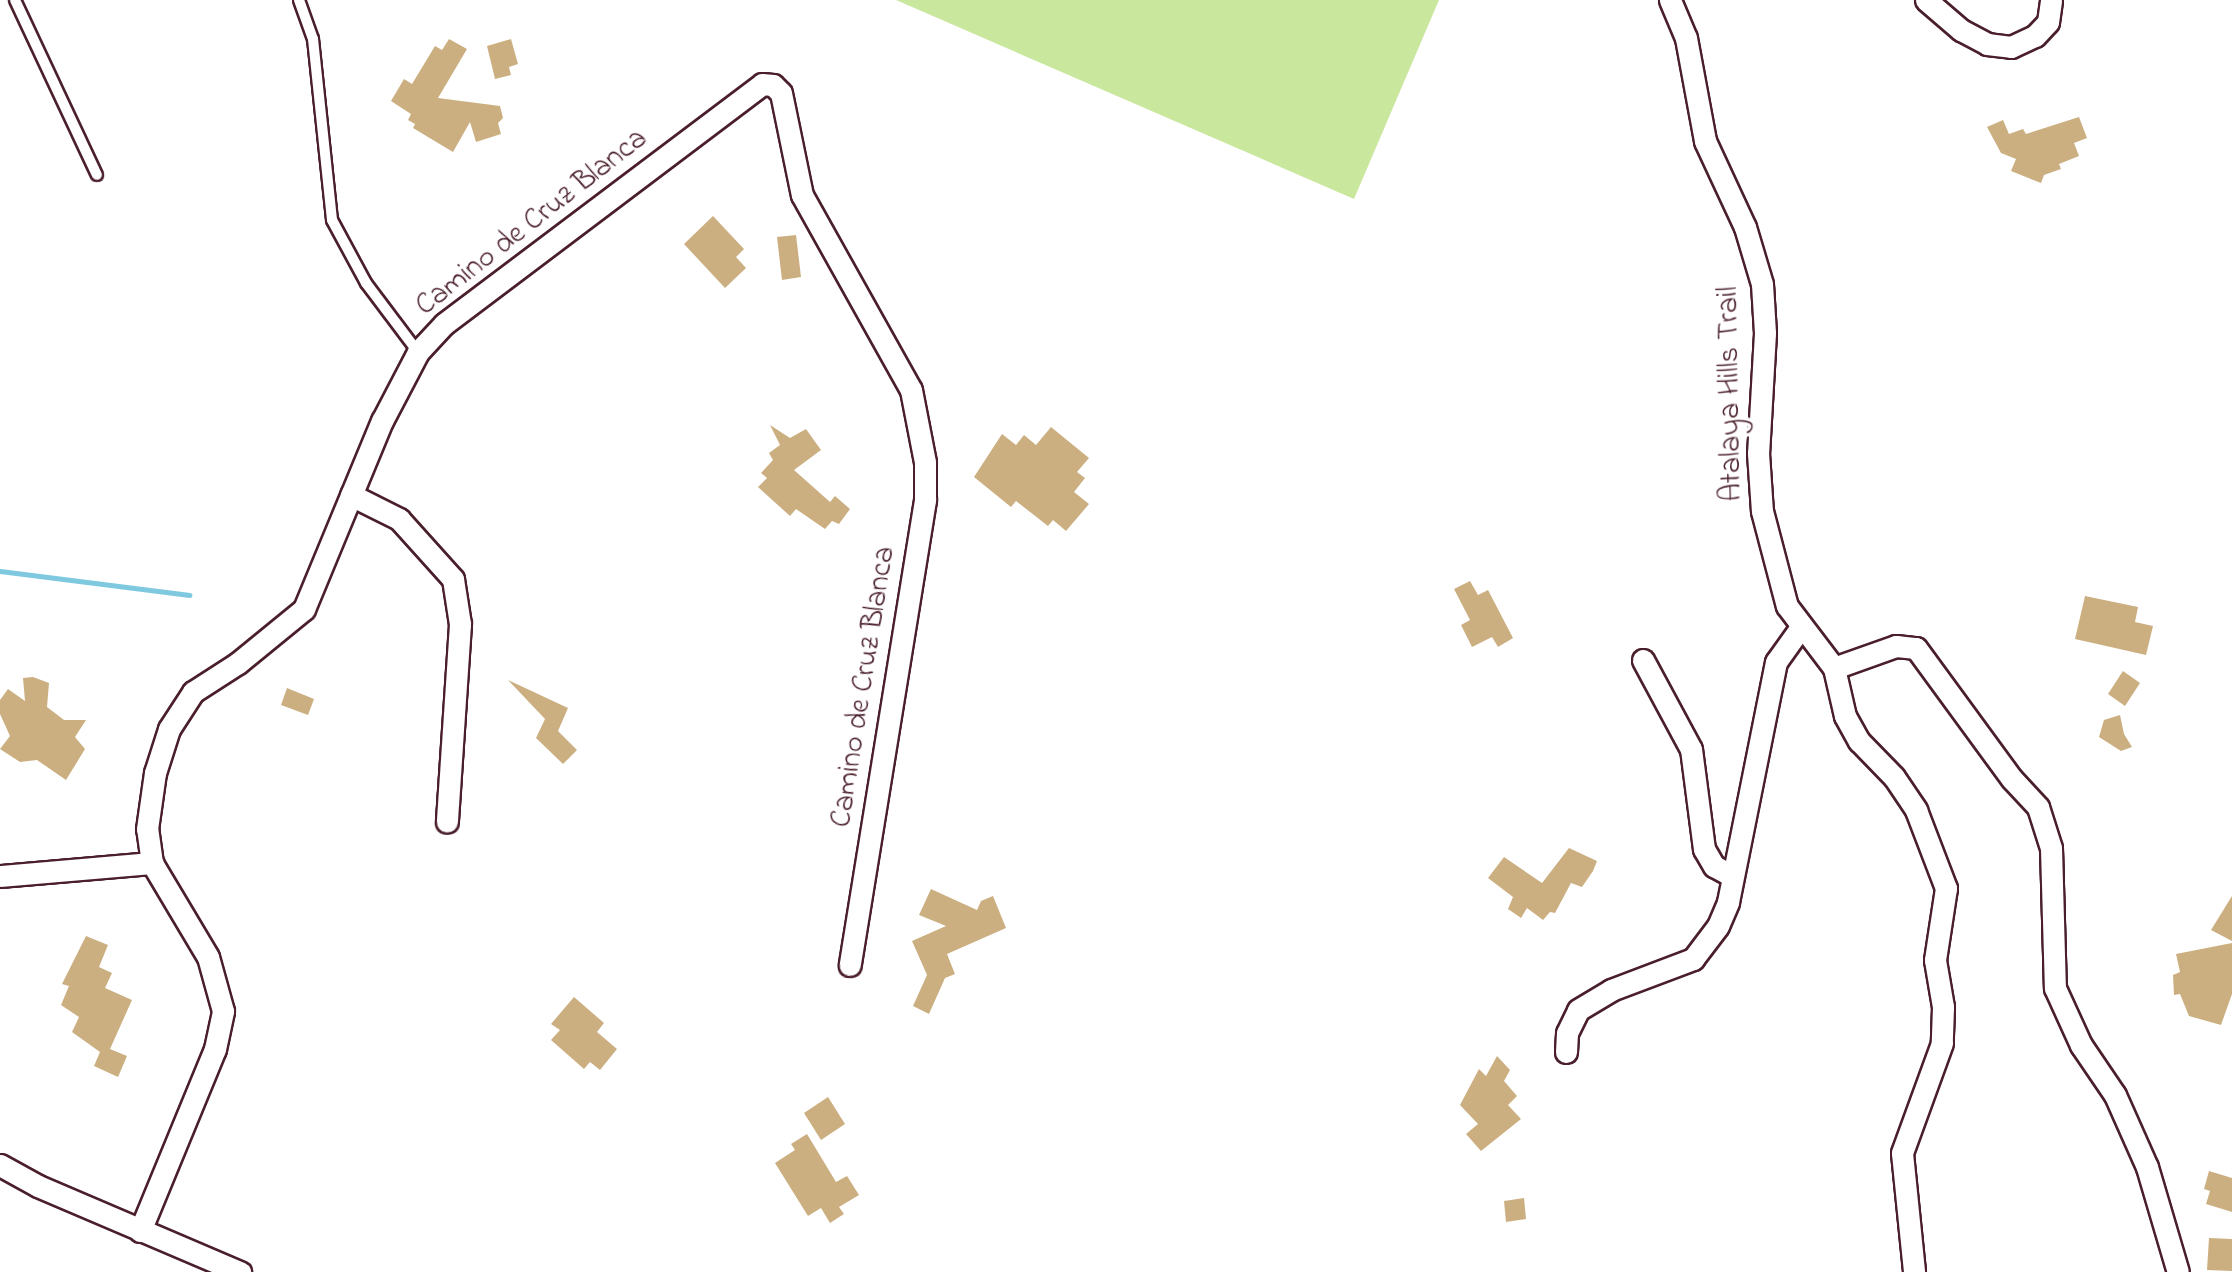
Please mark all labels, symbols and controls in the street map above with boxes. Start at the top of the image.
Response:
street label: Camino de Cruz Blanca [409,121,655,325]
street label: Atalaya Hills Trail [1711,286,1751,502]
street label: Camino de Cruz Blanca [824,544,904,830]

